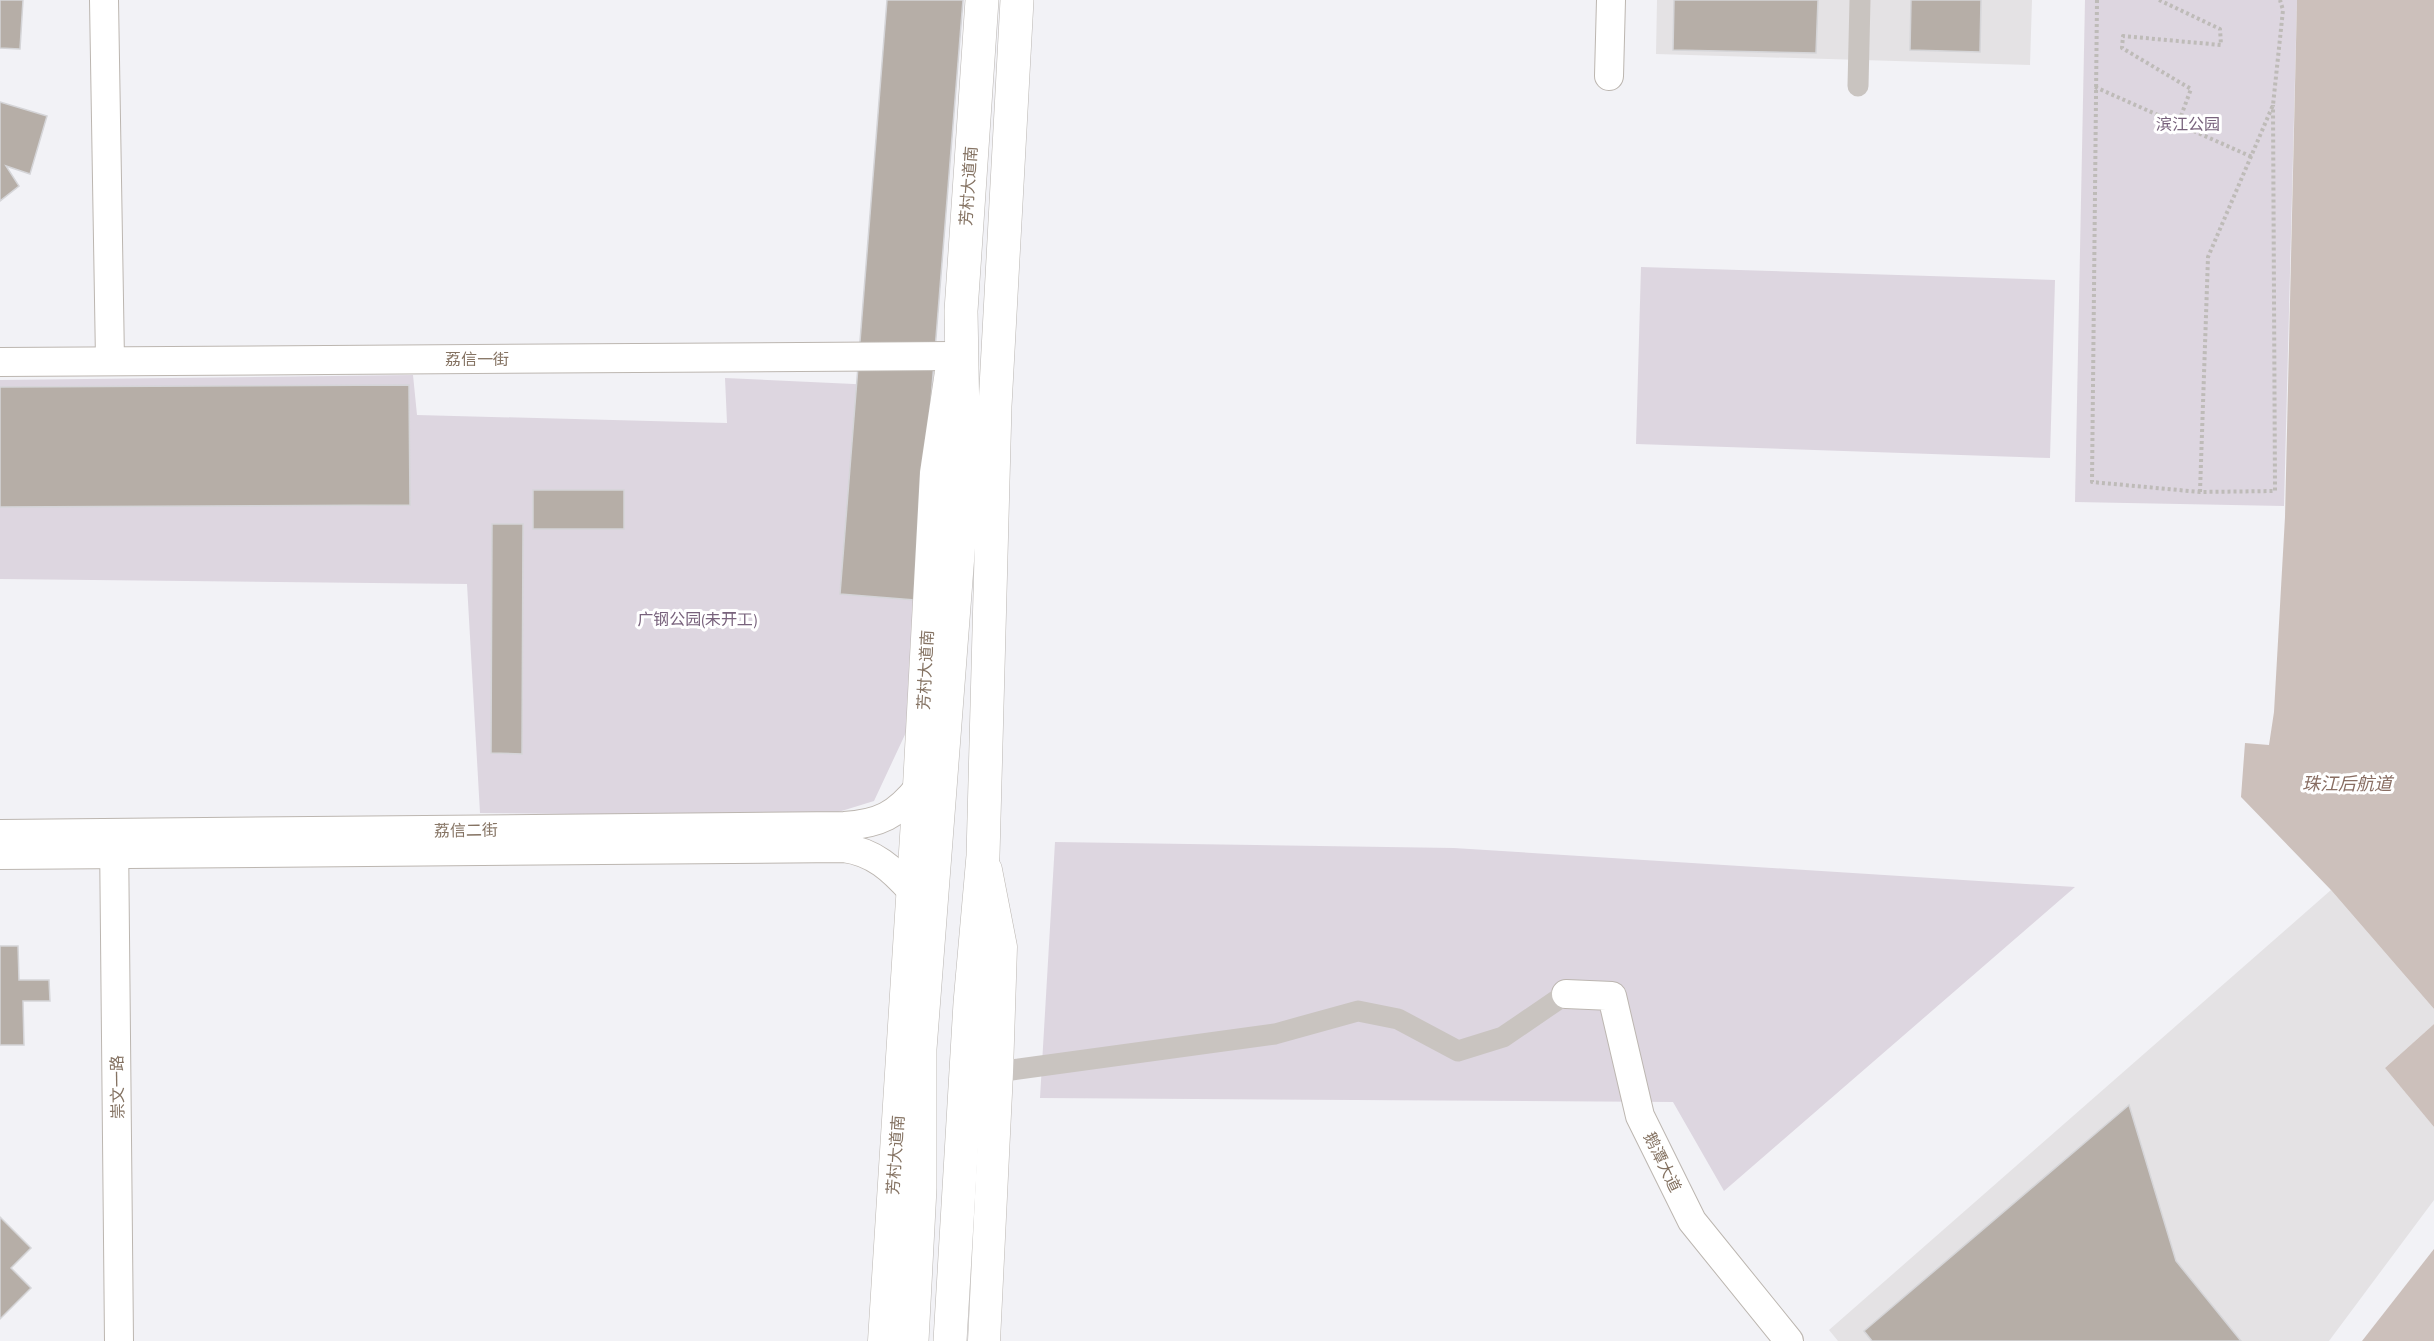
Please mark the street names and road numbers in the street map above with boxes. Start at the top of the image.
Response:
street label: 芳村大道南 [955,145,981,227]
street label: 荔信一街 [445,349,509,369]
street label: 芳村大道南 [913,630,937,710]
street label: 荔信二街 [434,819,498,841]
street label: 崇文一路 [106,1055,128,1119]
street label: 芳村大道南 [882,1114,908,1196]
street label: 鹅潭大道 [1640,1129,1686,1195]

